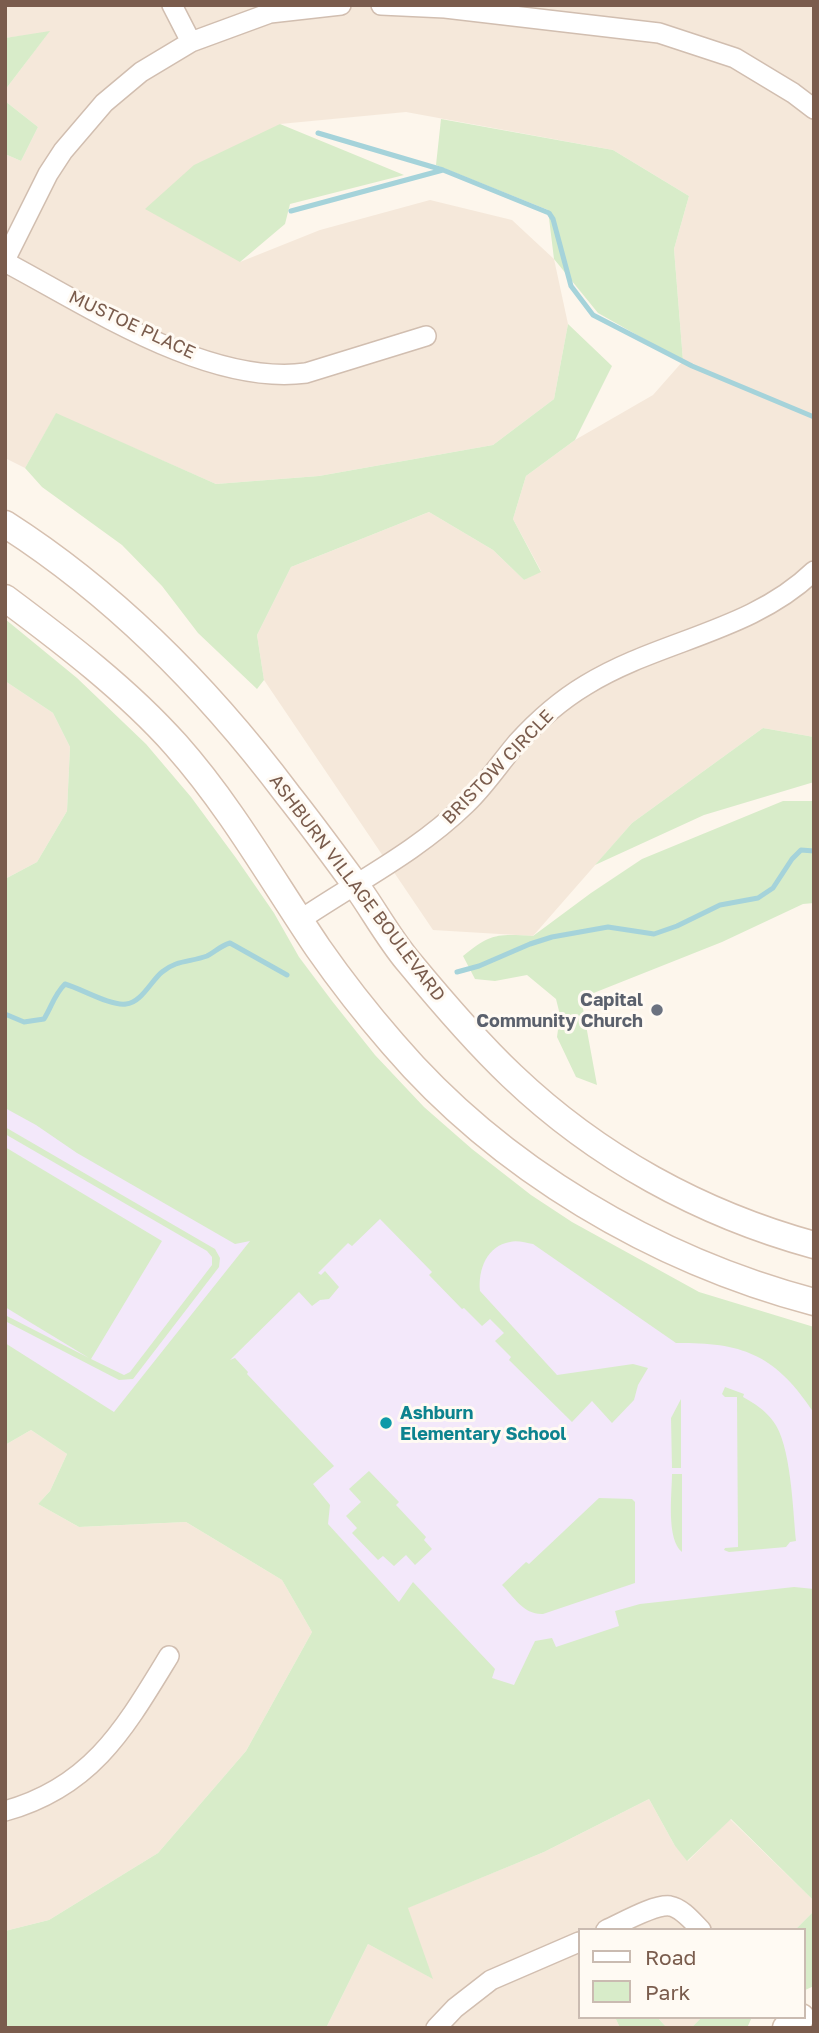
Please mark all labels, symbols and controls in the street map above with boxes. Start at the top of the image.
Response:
street label: MUSTOE PLACE [65,286,199,364]
street label: BRISTOW CIRCLE [438,705,558,829]
street label: ASHBURN VILLAGE BOULEVARD [265,770,449,1006]
place label: Capital Community Church [476,989,643,1032]
marker: Capital Community Church [649,1002,665,1018]
place label: Ashburn Elementary School [400,1402,566,1444]
marker: Ashburn Elementary School [378,1415,394,1431]
legend [578,1928,805,2019]
text: Road [645,1944,696,1970]
text: Park [645,1979,690,2005]

